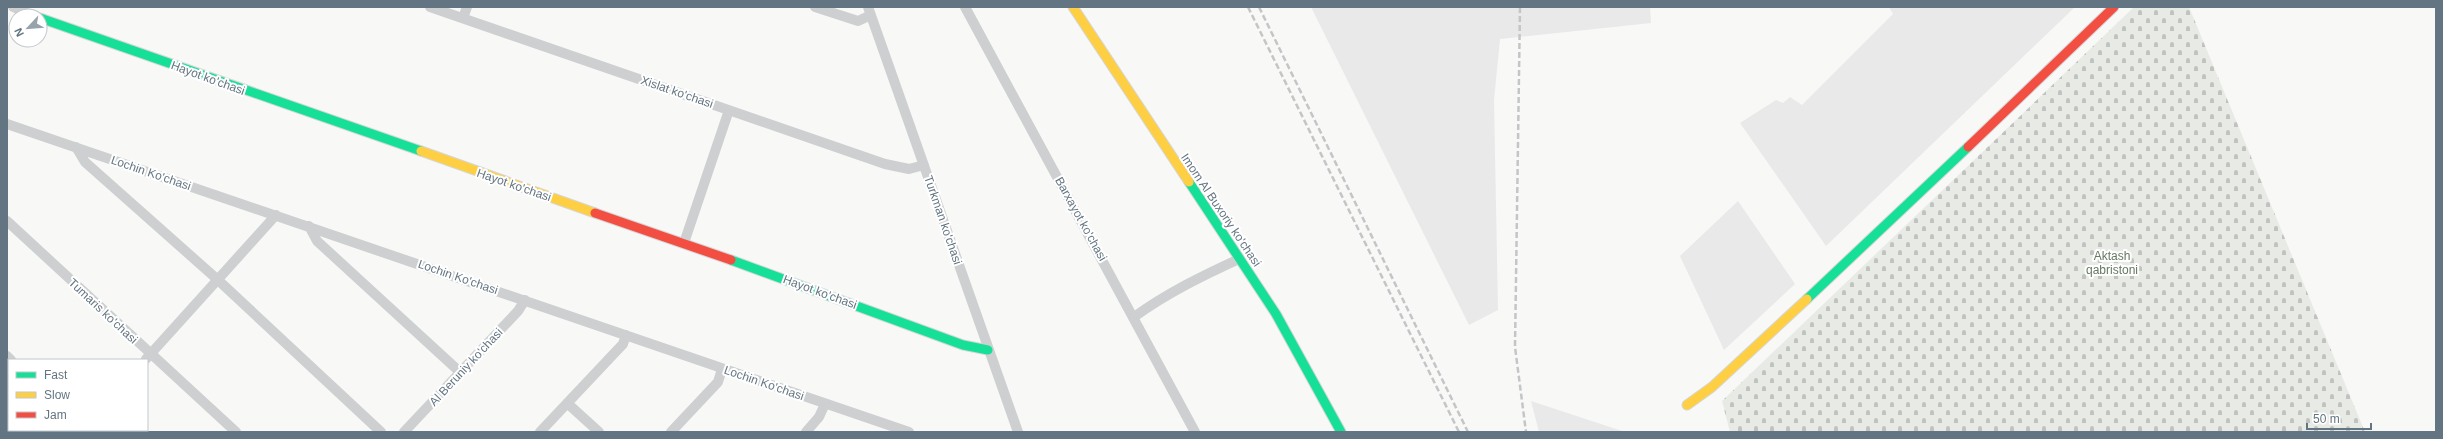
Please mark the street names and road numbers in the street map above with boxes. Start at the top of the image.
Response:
street label: Hayot ko'chasi [169,58,247,98]
street label: Xislat ko'chasi [639,73,715,111]
street label: Imom Al Buxoriy ko'chasi [1178,151,1264,269]
street label: Lochin Ko'chasi [109,153,193,193]
street label: Hayot ko'chasi [475,166,553,204]
street label: Turkman ko'chasi [921,174,965,266]
street label: Barxayot ko'chasi [1052,175,1110,263]
street label: Lochin Ko'chasi [416,257,500,297]
street label: Hayot ko'chasi [781,272,859,312]
street label: Tumaris ko'chasi [66,275,140,347]
street label: Al Beruniy ko'chasi [426,325,506,409]
street label: Lochin Ko'chasi [722,363,806,403]

